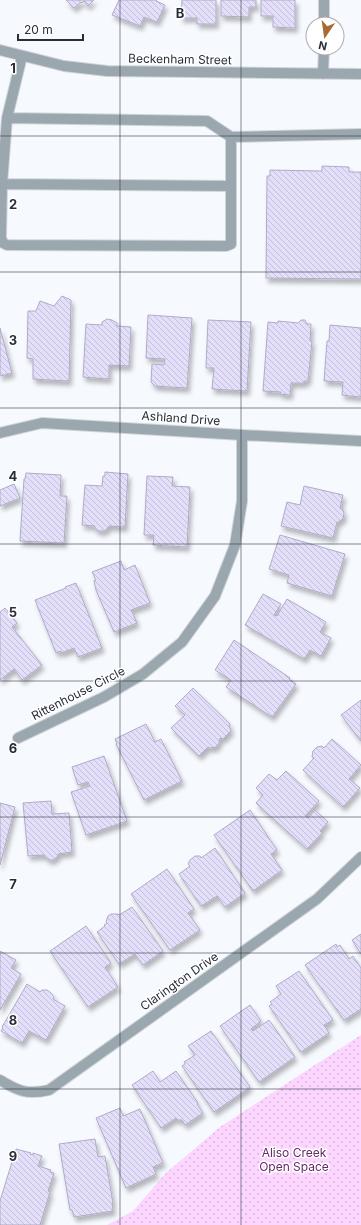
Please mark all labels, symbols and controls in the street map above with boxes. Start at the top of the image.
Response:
text: B [176,5,185,21]
scale bar [18,16,83,42]
north arrow [305,16,345,56]
text: 20 m [24,22,53,37]
text: N [317,38,328,54]
street label: Beckenham Street [128,51,232,67]
text: 1 [10,60,16,76]
text: 2 [9,196,17,212]
text: 3 [9,332,17,348]
street label: Ashland Drive [141,408,221,428]
text: 4 [9,468,18,484]
text: 5 [9,604,17,620]
street label: Rittenhouse Circle [29,663,127,723]
text: 6 [9,740,17,756]
text: 7 [9,876,17,892]
street label: Clarington Drive [137,949,221,1013]
text: 8 [9,1012,17,1028]
park label: Aliso Creek Open Space [259,1145,329,1174]
text: 9 [9,1148,17,1164]

